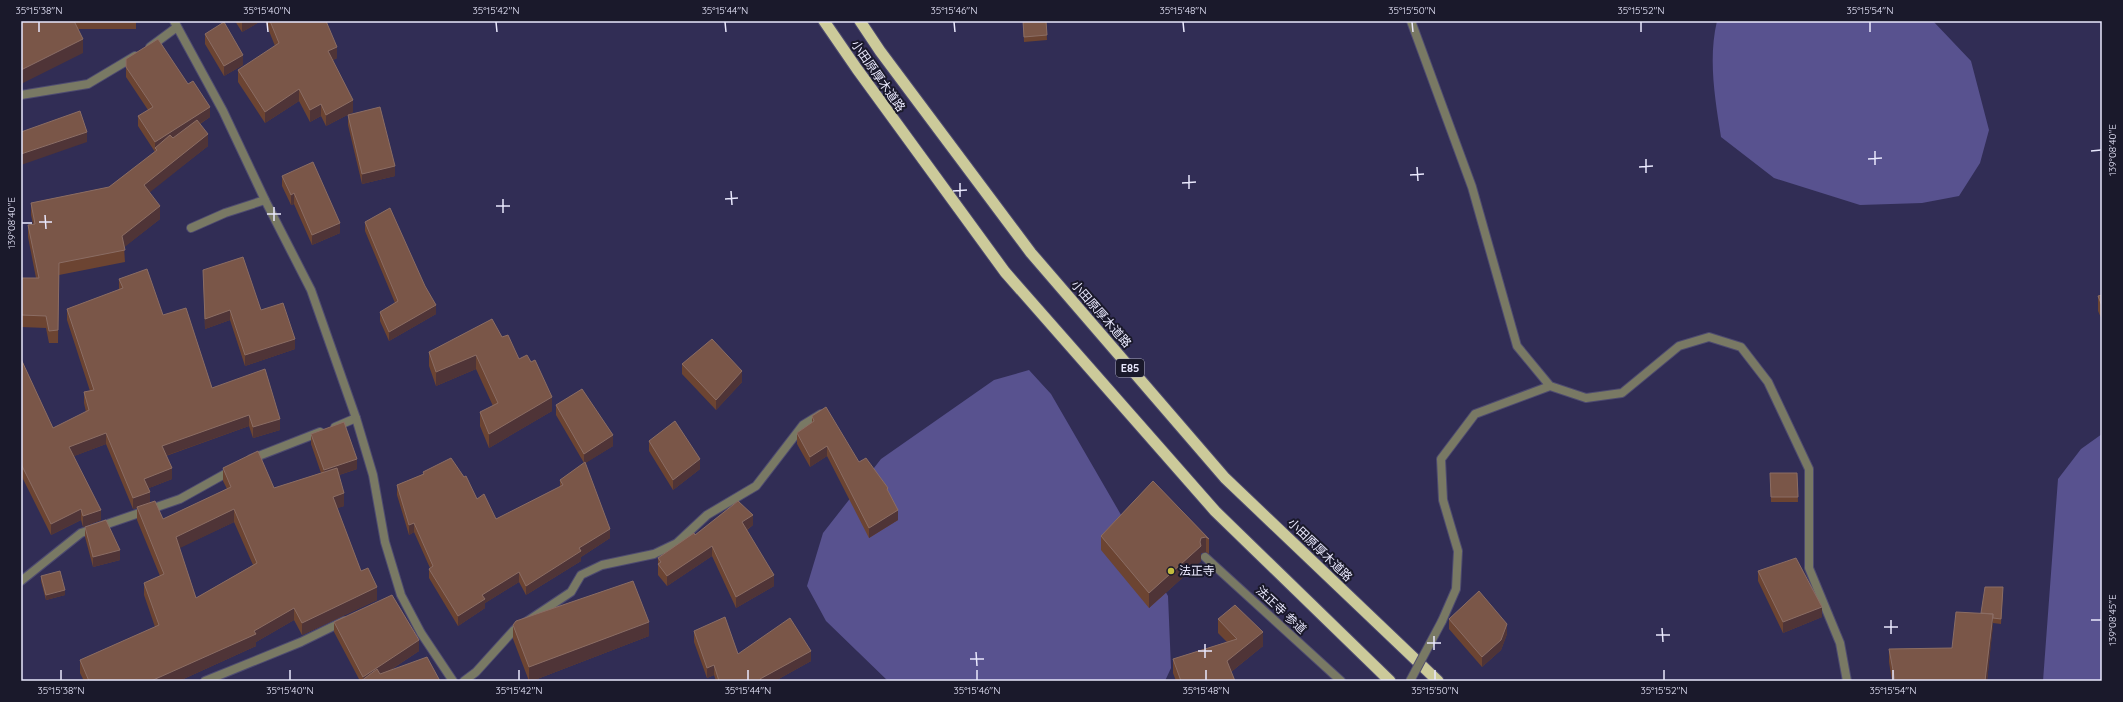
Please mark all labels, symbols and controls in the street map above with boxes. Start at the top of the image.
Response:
text: 35°15'38"N [16,4,62,17]
text: 35°15'40"N [243,4,291,17]
text: 35°15'42"N [472,4,520,17]
text: 35°15'44"N [702,4,748,17]
text: 35°15'46"N [931,4,977,17]
text: 35°15'48"N [1160,4,1206,17]
text: 35°15'50"N [1388,4,1436,17]
text: 35°15'52"N [1617,4,1665,17]
text: 35°15'54"N [1847,4,1893,17]
street label: 小田原厚木道路 [848,37,909,114]
text: 139°08'40"E [2106,124,2119,176]
text: 139°08'40"E [5,197,18,249]
street label: 小田原厚木道路 [1068,277,1135,350]
road number: E85 [1116,359,1144,377]
street label: 小田原厚木道路 [1285,515,1356,584]
place label: 法正寺 [1179,563,1215,578]
marker: 法正寺 [1166,566,1176,576]
street label: 法正寺 参道 [1253,583,1310,637]
text: 139°08'45"E [2106,594,2119,646]
text: 35°15'38"N [38,684,84,697]
text: 35°15'40"N [266,684,314,697]
text: 35°15'42"N [495,684,543,697]
text: 35°15'44"N [725,684,771,697]
text: 35°15'46"N [954,684,1000,697]
text: 35°15'48"N [1183,684,1229,697]
text: 35°15'50"N [1411,684,1459,697]
text: 35°15'52"N [1640,684,1688,697]
text: 35°15'54"N [1870,684,1916,697]

